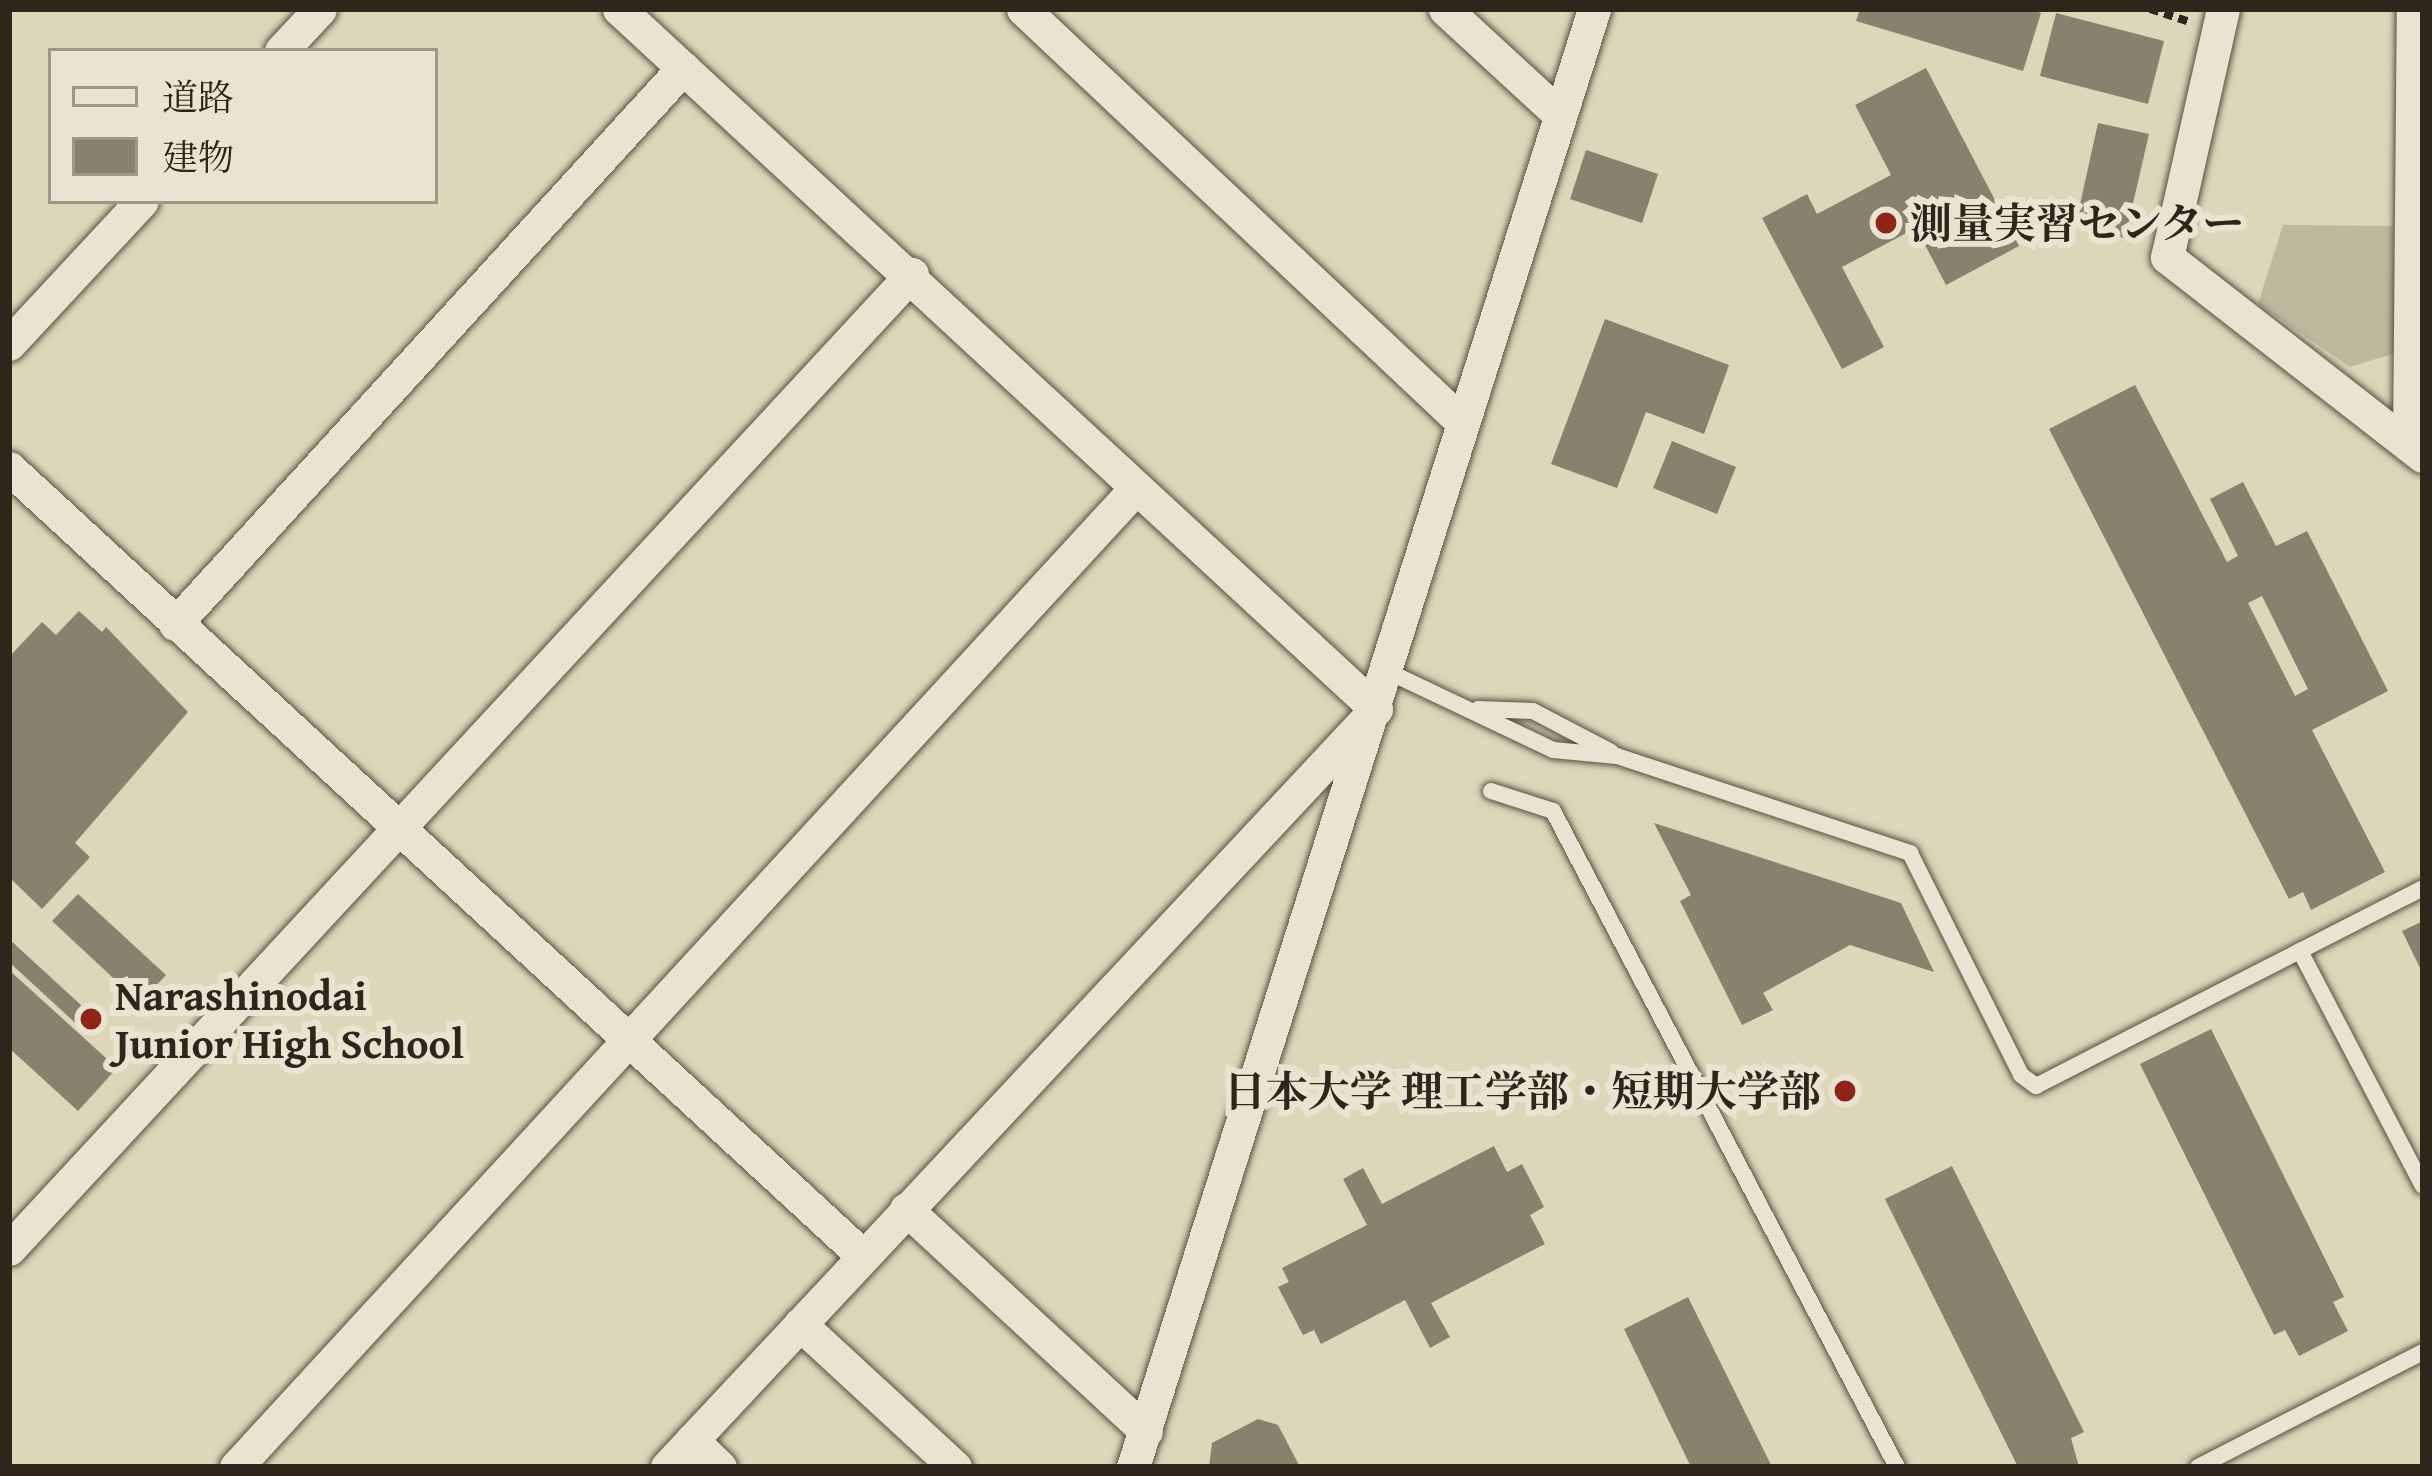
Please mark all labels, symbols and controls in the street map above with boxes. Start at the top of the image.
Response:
legend [48,48,438,204]
text: 道路 [162,70,234,123]
text: 建物 [162,130,234,183]
place label: 測量実習センター [1910,198,2246,248]
marker: 測量実習センター [1873,210,1899,236]
place label: Narashinodai Junior High School [115,970,464,1068]
marker: Narashinodai Junior High School [78,1006,104,1032]
place label: 日本大学 理工学部・短期大学部 [1224,1066,1821,1116]
marker: 日本大学 理工学部・短期大学部 [1832,1078,1858,1104]

